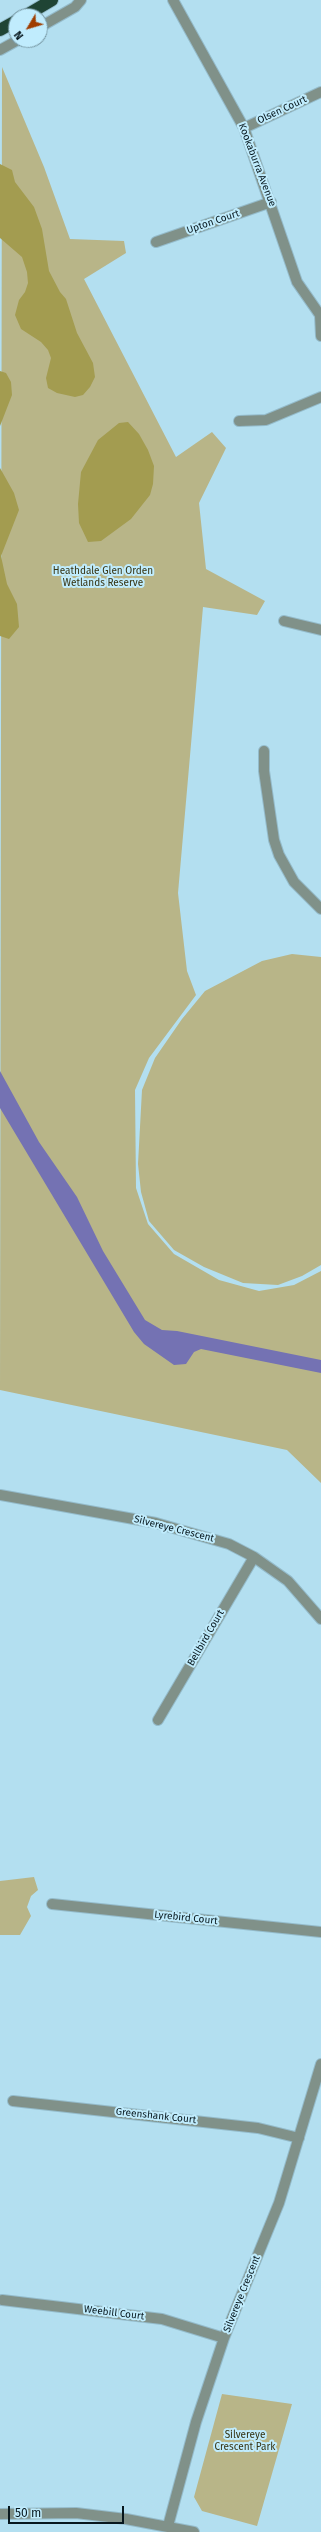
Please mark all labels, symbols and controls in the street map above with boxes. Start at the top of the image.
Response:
north arrow [8,8,48,48]
text: N [12,28,26,42]
street label: Olsen Court [255,93,309,127]
street label: Kookaburra Avenue [236,122,278,208]
street label: Upton Court [185,207,241,237]
park label: Heathdale Glen Orden Wetlands Reserve [53,565,153,588]
street label: Silvereye Crescent [133,1513,215,1545]
street label: Bellbird Court [185,1608,227,1668]
street label: Lyrebird Court [154,1909,218,1927]
street label: Greenshank Court [115,2106,197,2126]
street label: Silvereye Crescent [221,2254,263,2334]
street label: Weebill Court [83,2303,145,2323]
park label: Silvereye Crescent Park [215,2429,275,2452]
scale bar [10,2498,126,2524]
text: 50 m [15,2506,41,2520]

